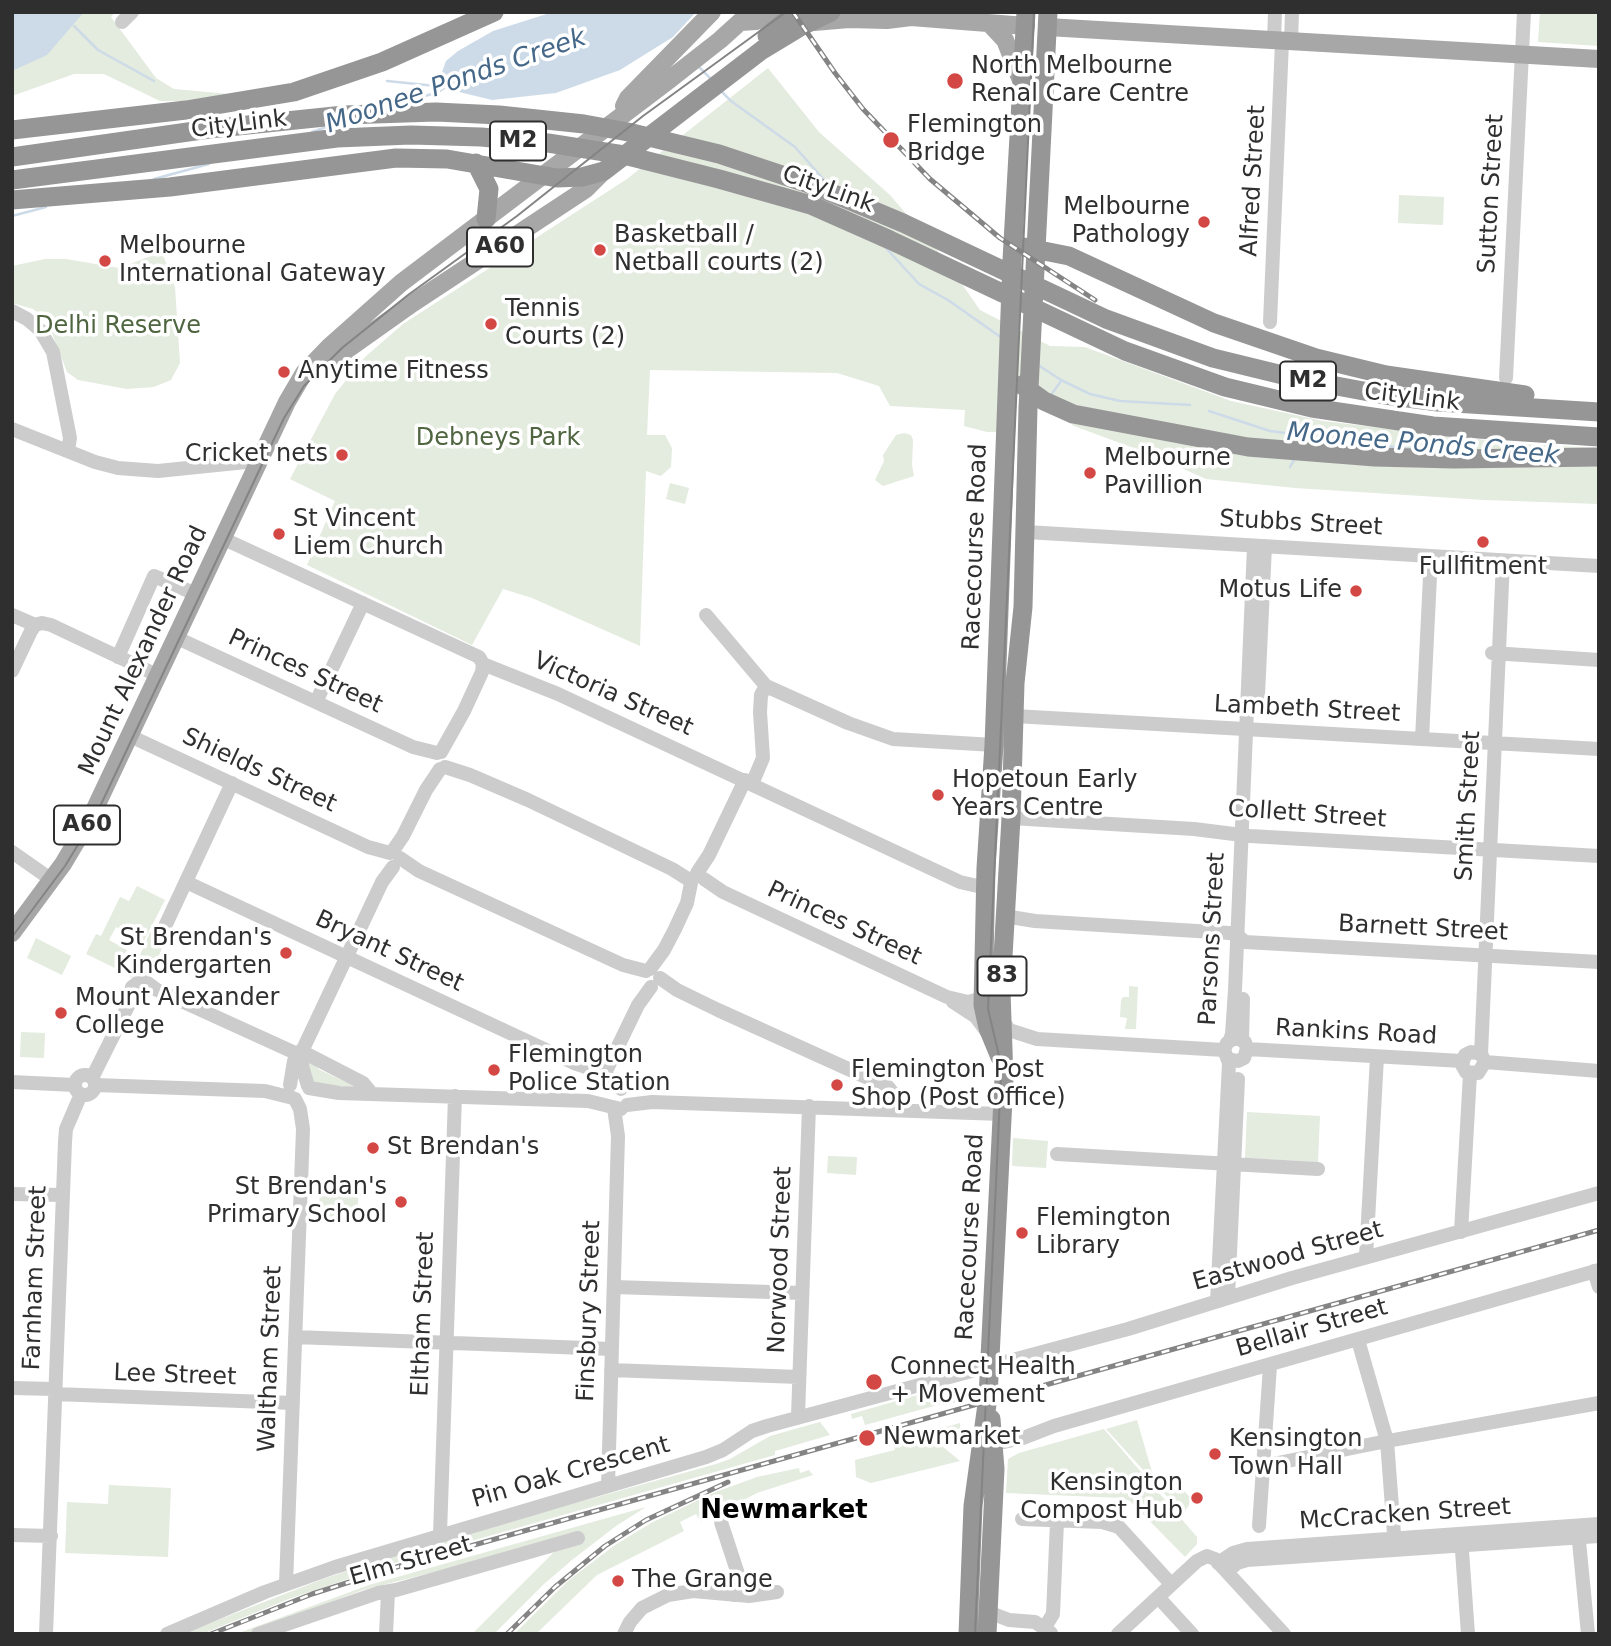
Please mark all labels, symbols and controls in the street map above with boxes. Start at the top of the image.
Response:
water label: Moonee Ponds Creek [322,23,590,141]
place label: North Melbourne Renal Care Centre [971,53,1189,109]
marker: North Melbourne Renal Care Centre [945,71,965,91]
street label: CityLink [190,105,288,145]
street label: Alfred Street [1236,105,1272,257]
place label: Flemington Bridge [907,112,1042,168]
street label: Sutton Street [1473,113,1511,275]
road number: M2 [490,122,546,160]
marker: Flemington Bridge [881,130,901,150]
street label: CityLink [778,160,878,220]
place label: Melbourne Pathology [1063,194,1190,250]
marker: Melbourne Pathology [1196,214,1212,230]
place label: Basketball / Netball courts (2) [614,222,824,278]
road number: A60 [467,228,533,266]
place label: Melbourne International Gateway [119,233,386,289]
marker: Basketball / Netball courts (2) [592,242,608,258]
marker: Melbourne International Gateway [97,253,113,269]
place label: Tennis Courts (2) [505,296,625,352]
park label: Delhi Reserve [35,313,201,341]
marker: Tennis Courts (2) [483,316,499,332]
place label: Anytime Fitness [298,358,489,386]
road number: M2 [1280,362,1336,400]
marker: Anytime Fitness [276,364,292,380]
street label: CityLink [1363,378,1461,418]
water label: Moonee Ponds Creek [1286,418,1560,472]
park label: Debneys Park [416,425,580,453]
place label: Cricket nets [185,441,328,469]
street label: Racecourse Road [958,443,994,651]
place label: Melbourne Pavillion [1104,445,1231,501]
marker: Cricket nets [334,447,350,463]
marker: Melbourne Pavillion [1082,465,1098,481]
street label: Stubbs Street [1219,505,1383,543]
place label: St Vincent Liem Church [293,506,444,562]
street label: Mount Alexander Road [73,522,215,780]
marker: St Vincent Liem Church [271,526,287,542]
marker: Fullfitment [1475,534,1491,550]
place label: Fullfitment [1419,554,1547,582]
place label: Motus Life [1219,577,1342,605]
marker: Motus Life [1348,583,1364,599]
street label: Princes Street [223,624,387,720]
street label: Victoria Street [529,647,697,743]
street label: Lambeth Street [1213,691,1401,729]
street label: Shields Street [177,723,341,819]
street label: Smith Street [1451,730,1487,882]
place label: Hopetoun Early Years Centre [952,767,1137,823]
marker: Hopetoun Early Years Centre [930,787,946,803]
street label: Collett Street [1227,795,1387,835]
road number: A60 [54,806,120,845]
street label: Parsons Street [1194,852,1232,1026]
street label: Princes Street [762,876,926,972]
street label: Bryant Street [310,905,468,999]
street label: Barnett Street [1337,910,1509,948]
place label: St Brendan's Kindergarten [116,925,272,981]
marker: St Brendan's Kindergarten [278,945,294,961]
road number: 83 [978,956,1026,995]
place label: Mount Alexander College [75,985,279,1041]
marker: Mount Alexander College [53,1005,69,1021]
street label: Rankins Road [1274,1014,1438,1052]
place label: Flemington Police Station [508,1042,671,1098]
place label: Flemington Post Shop (Post Office) [851,1057,1066,1113]
marker: Flemington Police Station [486,1062,502,1078]
marker: Flemington Post Shop (Post Office) [829,1077,845,1093]
street label: Racecourse Road [951,1133,991,1341]
place label: St Brendan's [387,1134,539,1162]
marker: St Brendan's [365,1140,381,1156]
street label: Norwood Street [763,1166,799,1354]
place label: St Brendan's Primary School [207,1174,387,1230]
street label: Farnham Street [18,1185,54,1371]
marker: St Brendan's Primary School [393,1194,409,1210]
place label: Flemington Library [1036,1205,1171,1261]
street label: Eastwood Street [1190,1216,1386,1298]
street label: Finsbury Street [572,1220,608,1402]
marker: Flemington Library [1014,1225,1030,1241]
street label: Eltham Street [407,1231,441,1397]
street label: Waltham Street [253,1265,289,1453]
street label: Bellair Street [1233,1294,1391,1364]
place label: Connect Health + Movement [890,1354,1076,1410]
street label: Lee Street [113,1359,237,1393]
marker: Connect Health + Movement [864,1372,884,1392]
place label: Newmarket [883,1424,1021,1452]
place label: Kensington Town Hall [1229,1426,1362,1482]
marker: Newmarket [857,1428,877,1448]
street label: Pin Oak Crescent [469,1431,673,1515]
marker: Kensington Town Hall [1207,1446,1223,1462]
place label: Kensington Compost Hub [1020,1470,1183,1526]
marker: Kensington Compost Hub [1189,1490,1205,1506]
street label: McCracken Street [1298,1493,1512,1537]
district label: Newmarket [700,1495,868,1527]
street label: Elm Street [347,1531,475,1593]
place label: The Grange [632,1567,773,1595]
marker: The Grange [610,1573,626,1589]

